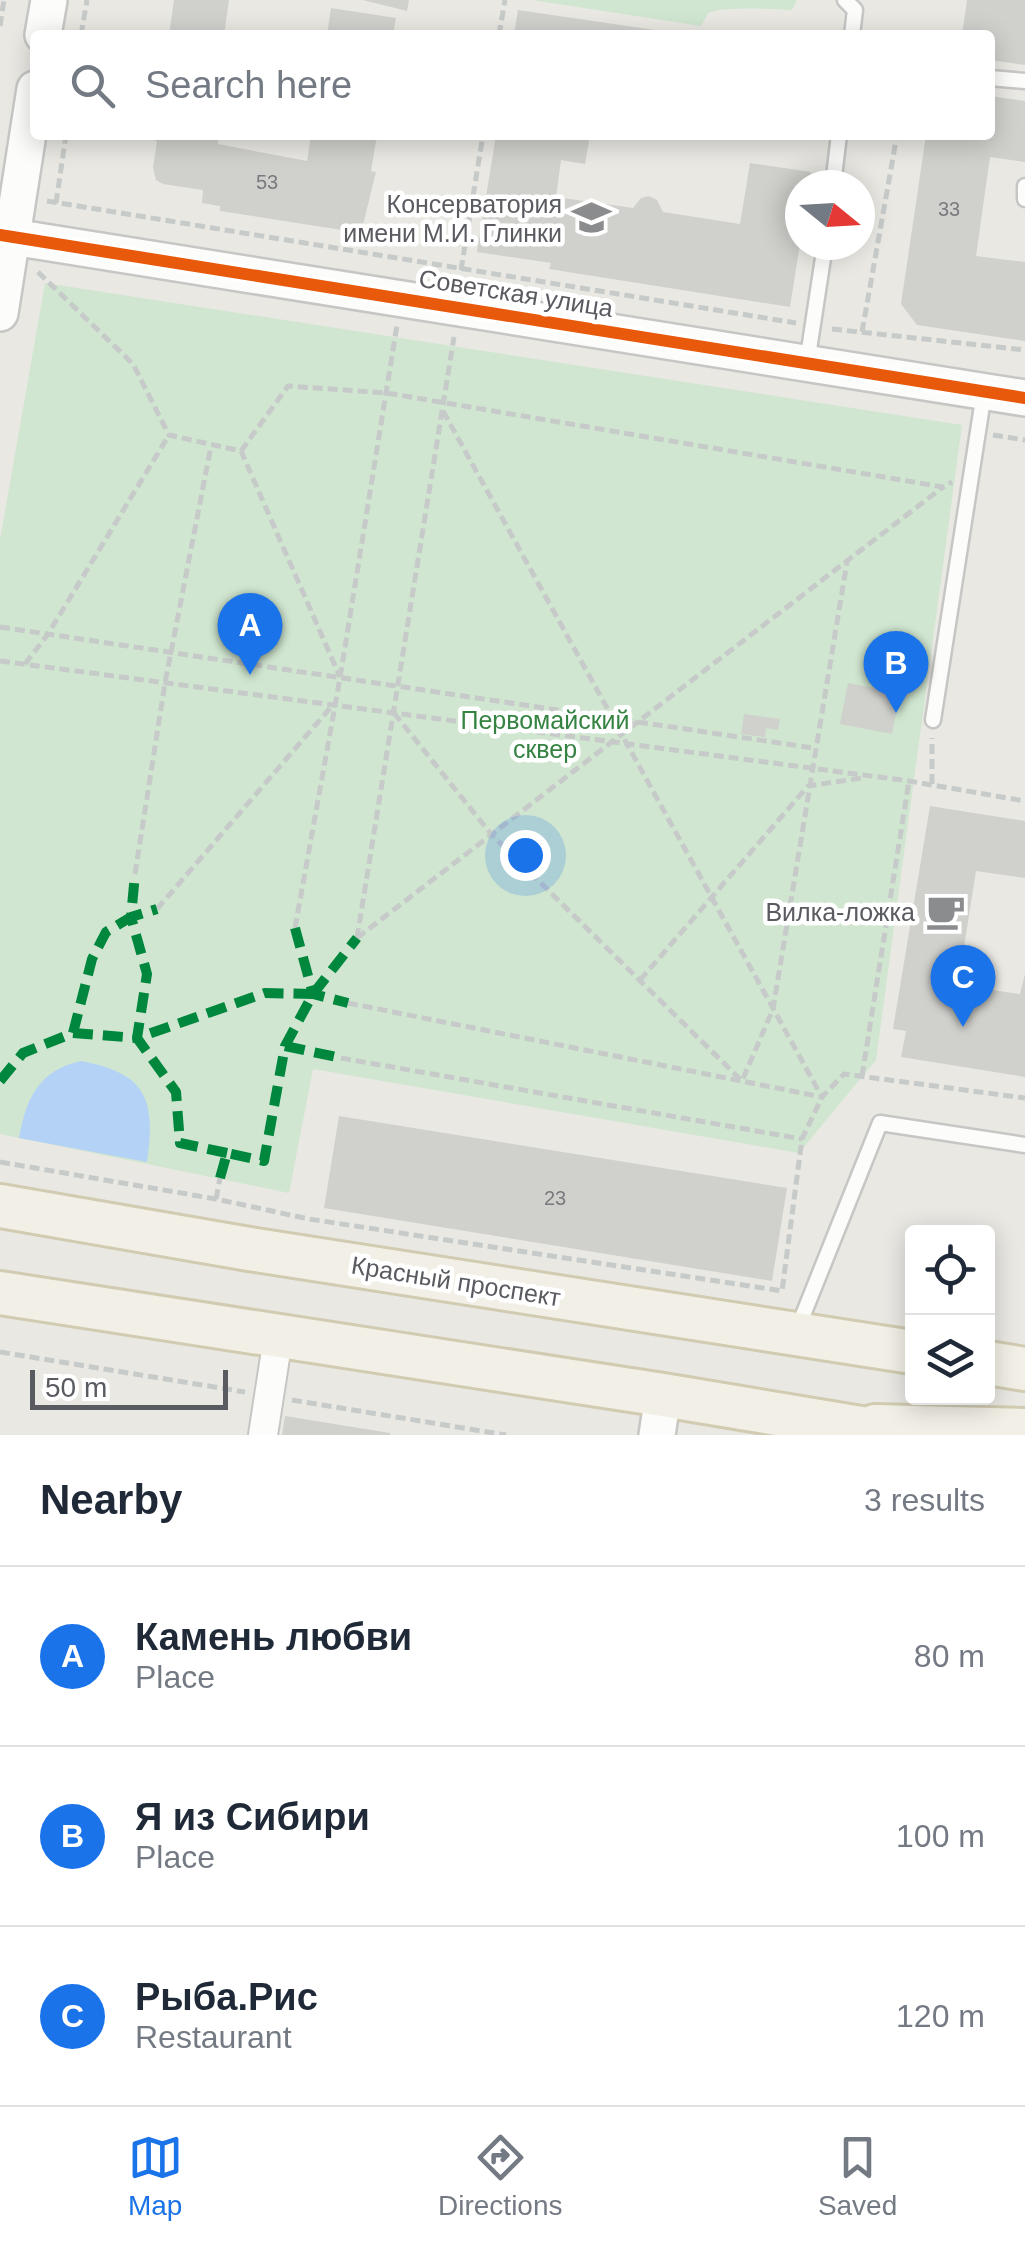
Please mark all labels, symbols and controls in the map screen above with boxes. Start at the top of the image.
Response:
search box [30,30,995,140]
icon: search [65,58,120,113]
text: Search here [145,64,352,106]
north arrow [785,170,875,260]
house number: 53 [256,171,278,193]
place label: Консерватория имени М.И. Глинки [343,190,562,247]
school or university icon: Консерватория имени М.И. Глинки [571,197,613,239]
house number: 33 [938,198,960,220]
street label: Советская улица [417,264,615,322]
pin: A [218,592,282,675]
pin: B [864,630,928,713]
park label: Первомайский сквер [460,706,630,763]
your location [500,830,551,881]
cafe icon: Вилка-ложка [924,891,966,933]
place label: Вилка-ложка [765,898,915,926]
pin: C [930,944,996,1027]
house number: 23 [544,1187,566,1209]
map controls [905,1225,995,1405]
button: locate [905,1225,995,1315]
street label: Красный проспект [349,1251,563,1311]
button: layers [905,1315,995,1405]
scale bar [30,1365,228,1410]
text: 50 m [45,1372,107,1403]
text: Nearby [40,1476,182,1523]
text: 3 results [864,1482,985,1518]
text: Камень любви [135,1616,412,1658]
text: A [61,1638,84,1674]
text: 80 m [914,1638,985,1674]
text: Place [135,1659,215,1695]
text: Я из Сибири [135,1796,370,1838]
text: B [61,1818,84,1854]
text: 100 m [896,1818,985,1854]
text: Place [135,1839,215,1875]
text: Рыба.Рис [135,1976,318,2018]
text: C [61,1998,84,2034]
text: 120 m [896,1998,985,2034]
text: Restaurant [135,2019,292,2055]
tab: Map [128,2130,183,2222]
tab: Directions [438,2130,563,2222]
tab: Saved [818,2130,897,2222]

